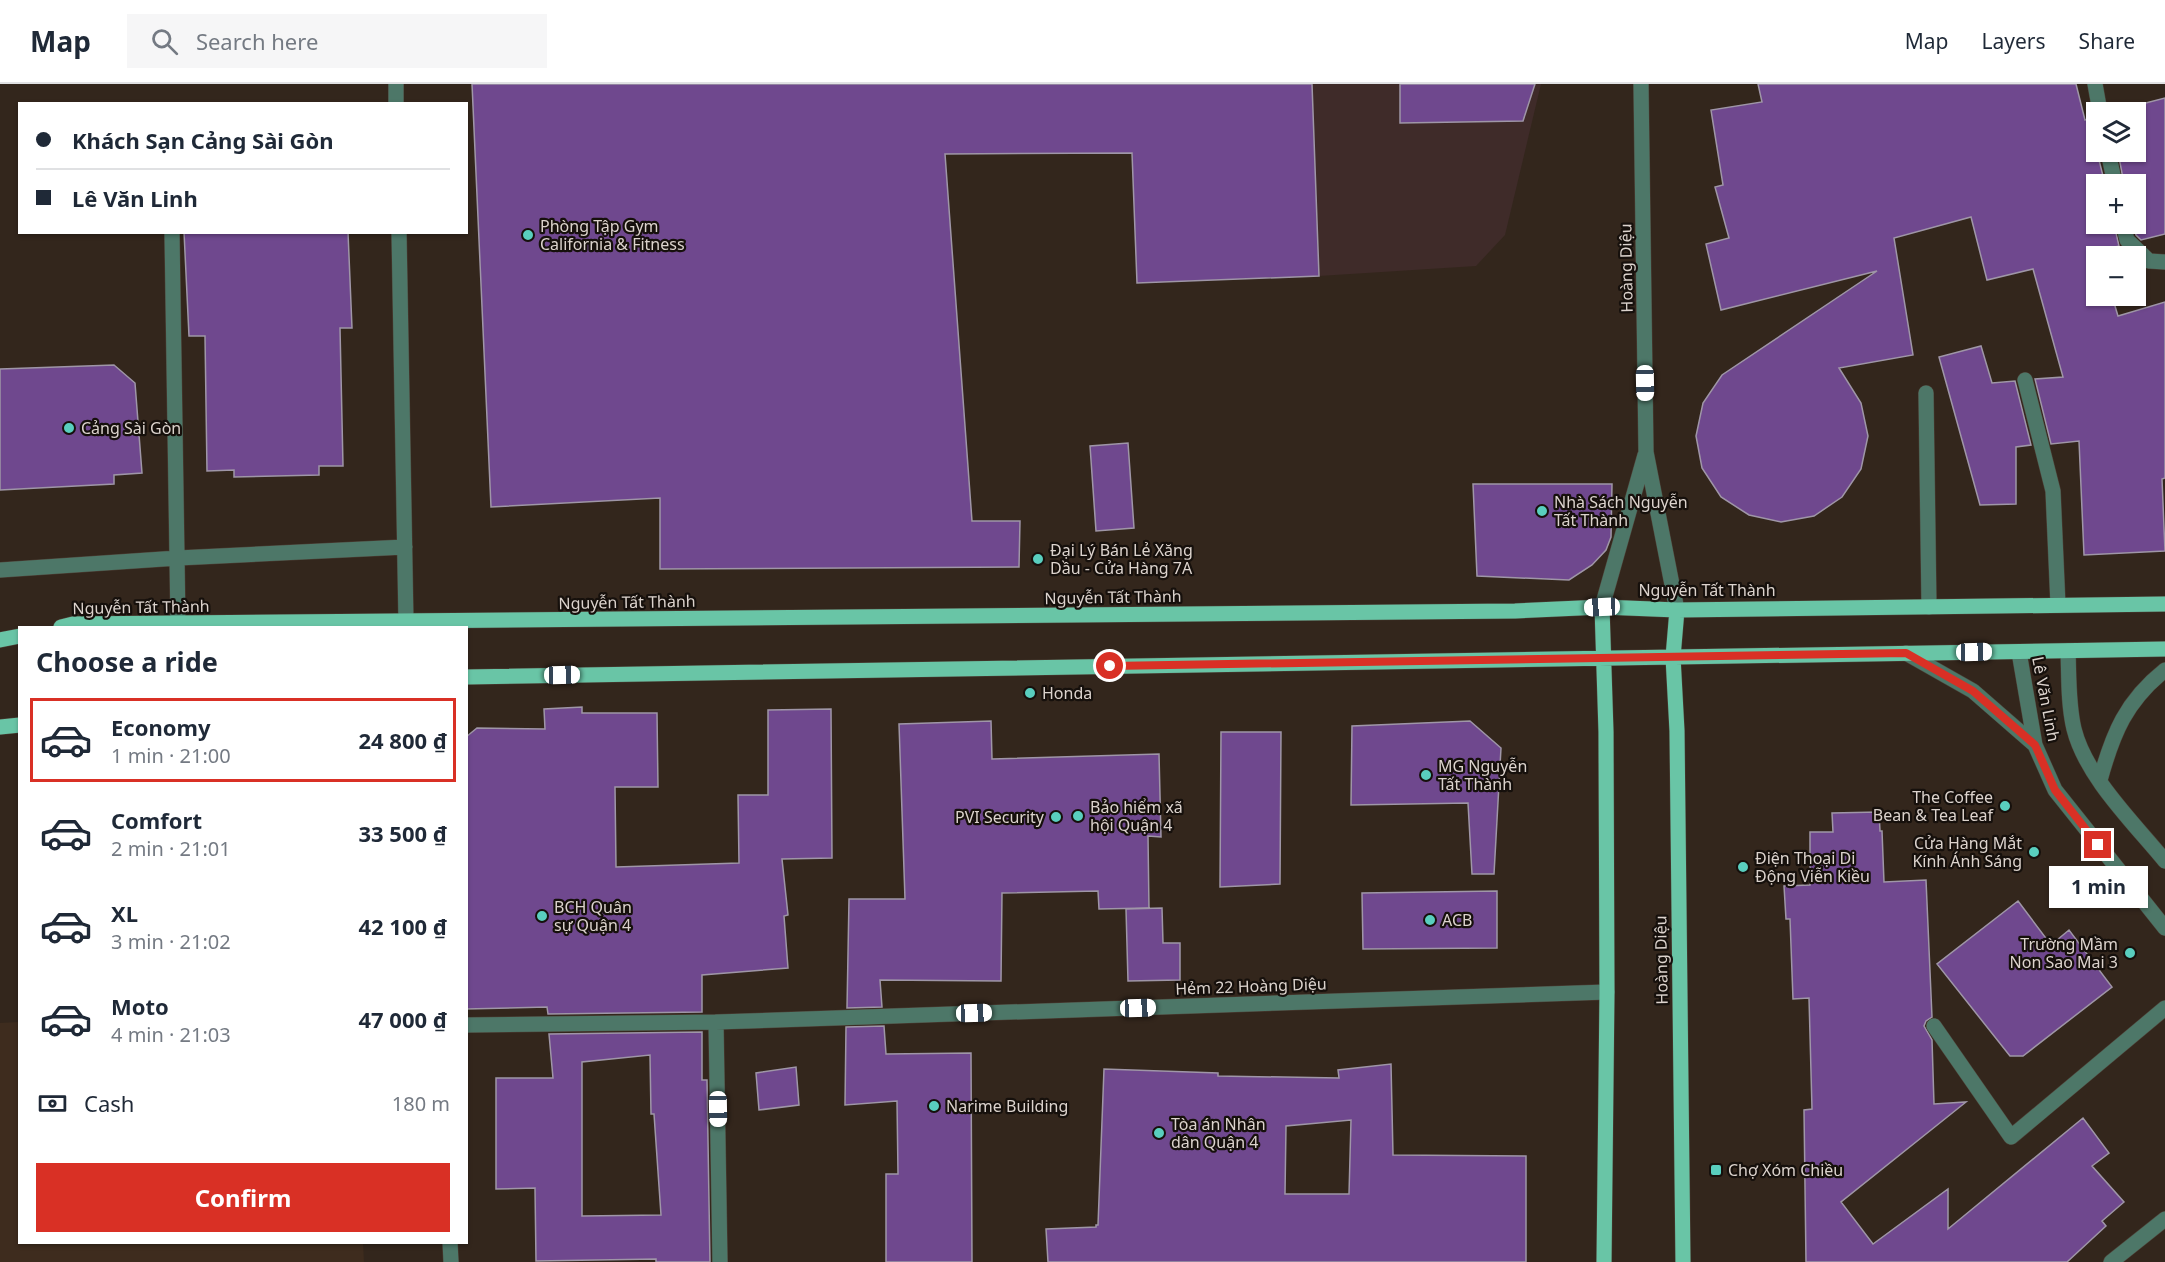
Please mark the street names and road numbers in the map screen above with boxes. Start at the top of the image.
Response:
street label: Hoàng Diệu [1614,223,1638,313]
street label: Nguyễn Tất Thành [1638,579,1776,601]
street label: Nguyễn Tất Thành [1044,585,1182,609]
street label: Nguyễn Tất Thành [558,590,696,614]
street label: Nguyễn Tất Thành [72,595,210,619]
street label: Lê Văn Linh [2027,655,2065,743]
street label: Hoàng Diệu [1649,915,1673,1005]
street label: Hẻm 22 Hoàng Diệu [1175,972,1327,1000]

